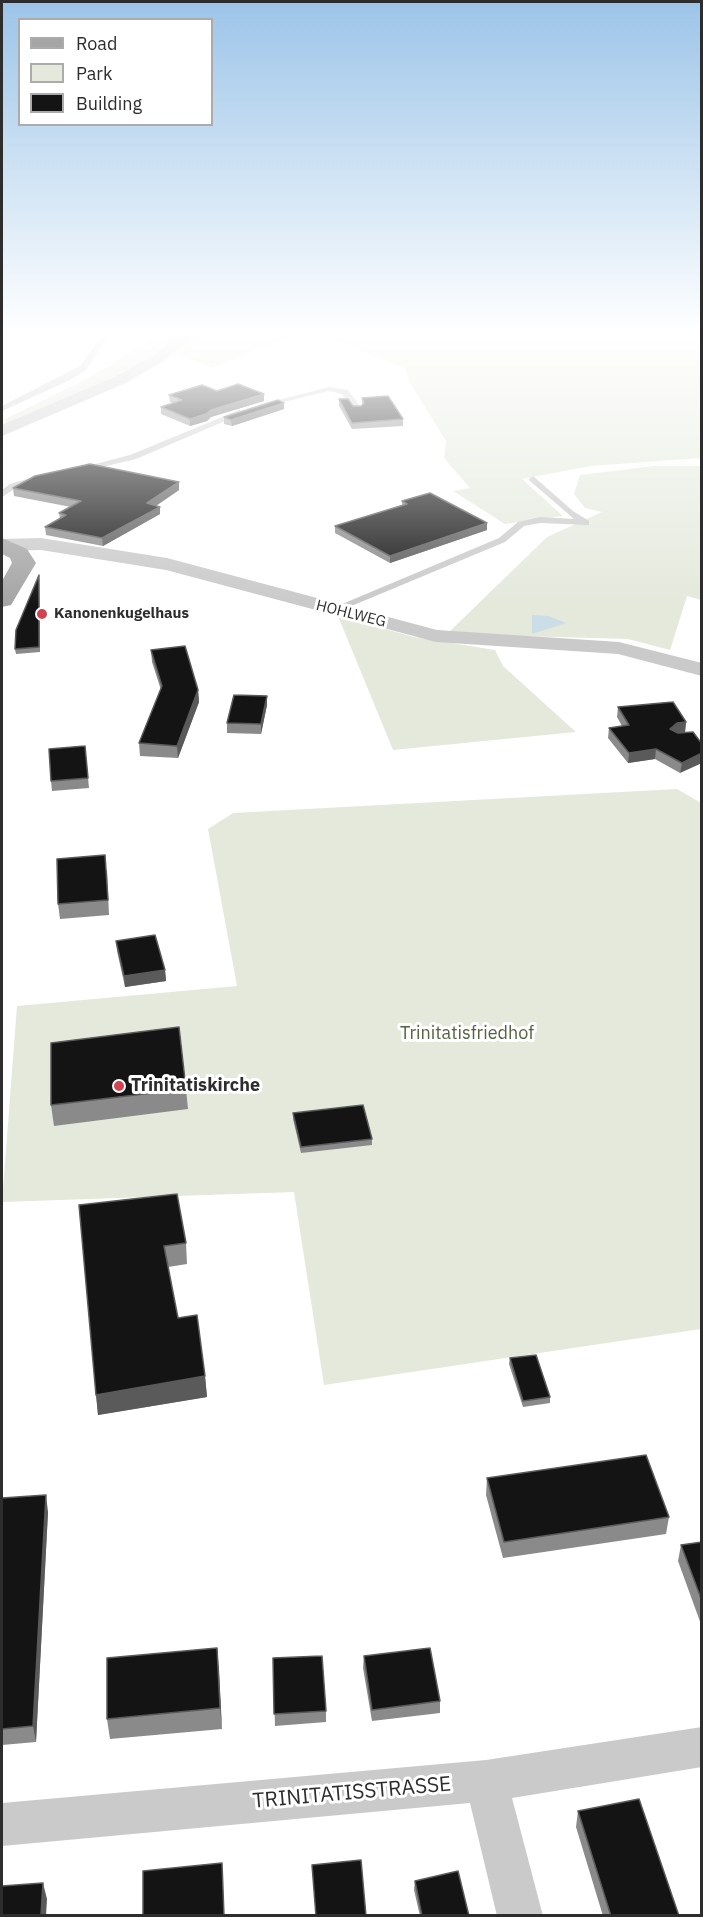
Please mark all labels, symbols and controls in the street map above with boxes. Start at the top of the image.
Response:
legend [18,18,213,126]
text: Road [76,32,117,55]
text: Park [76,62,112,85]
text: Building [76,92,142,115]
street label: HOHLWEG [314,597,388,631]
place label: Kanonenkugelhaus [54,605,189,623]
marker: Kanonenkugelhaus [35,607,49,621]
park label: Trinitatisfriedhof [400,1023,534,1045]
place label: Trinitatiskirche [131,1075,260,1097]
marker: Trinitatiskirche [112,1079,126,1093]
street label: TRINITATISSTRASSE [252,1772,452,1814]

